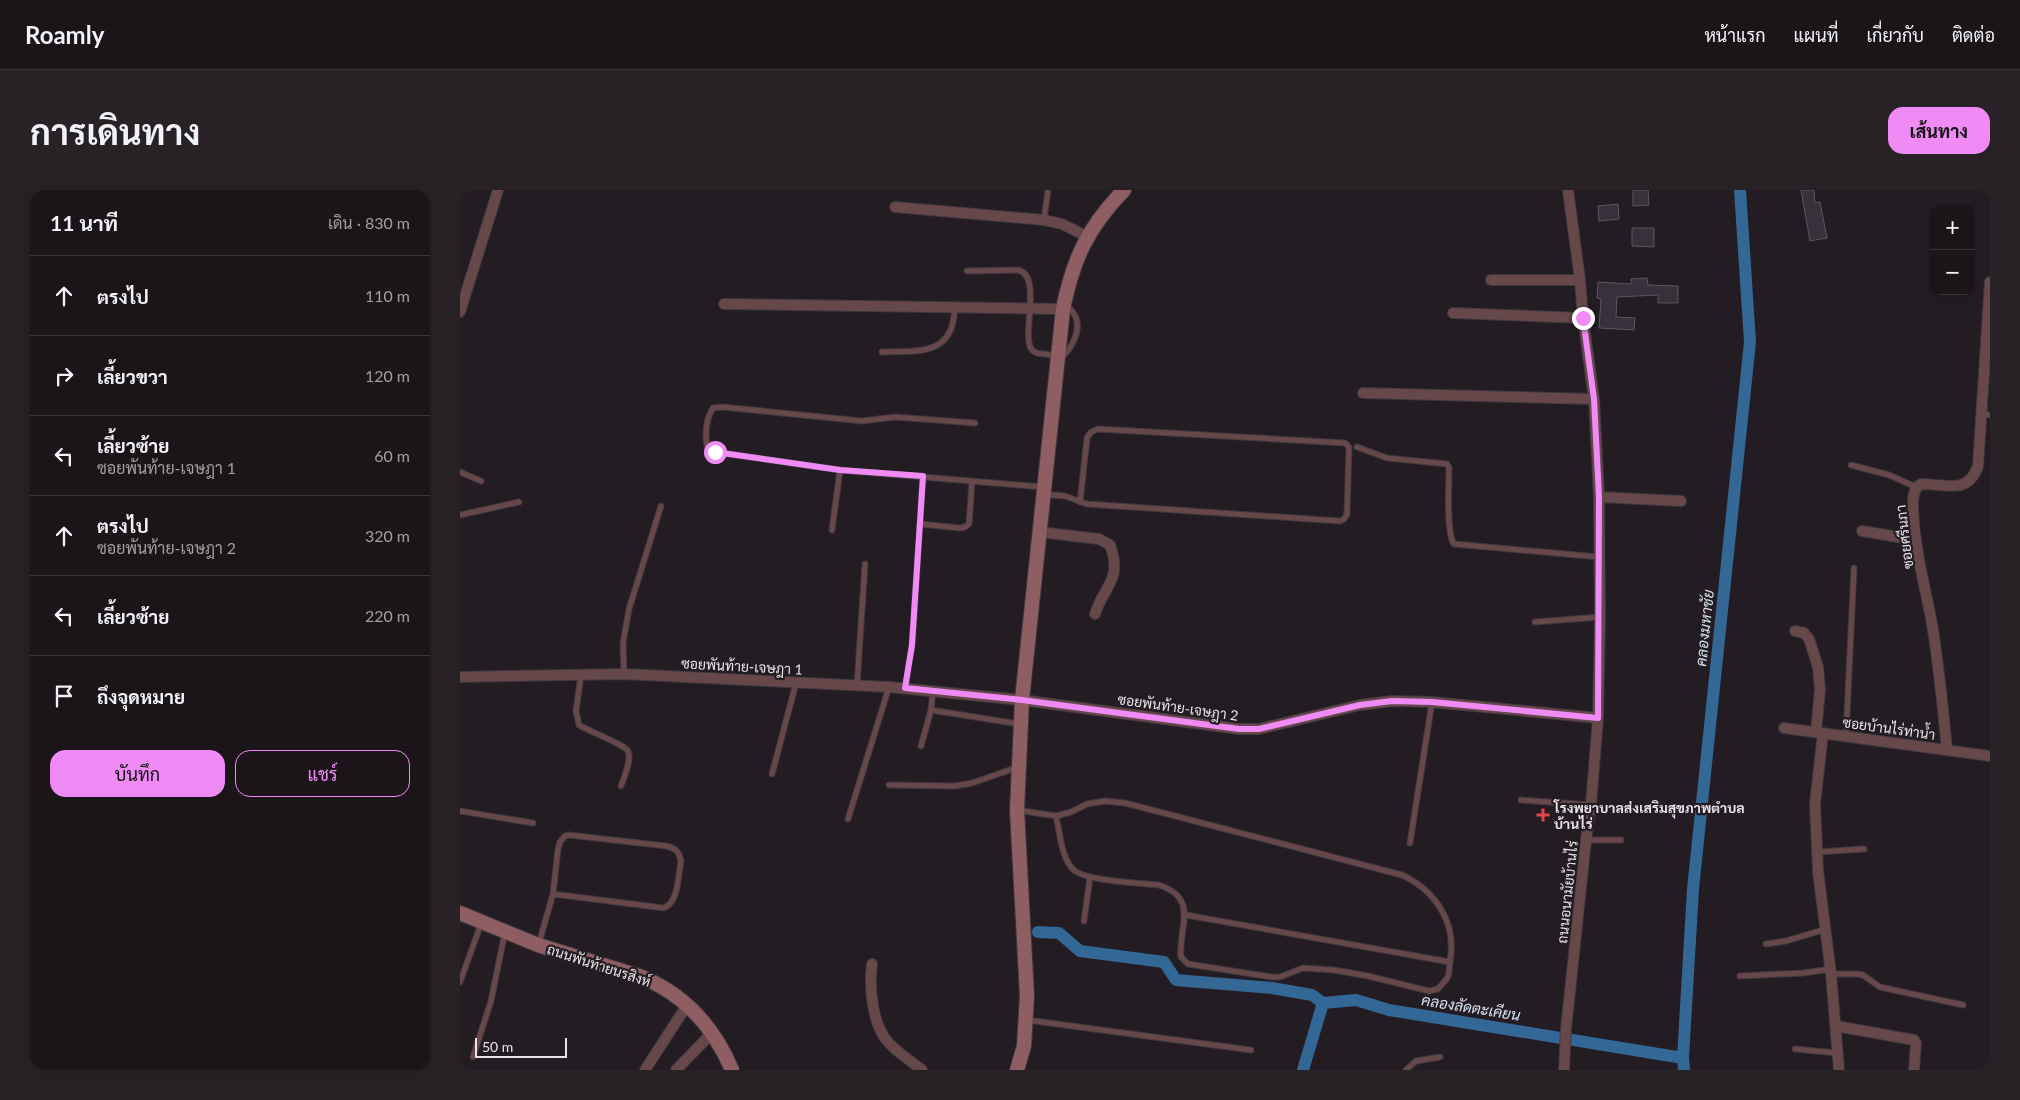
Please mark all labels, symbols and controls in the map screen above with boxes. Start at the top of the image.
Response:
text: Roamly [25,20,104,49]
text: หน้าแรก [1704,24,1766,46]
text: แผนที่ [1794,24,1838,46]
text: เกี่ยวกับ [1866,24,1924,46]
text: ติดต่อ [1952,24,1995,46]
button: เส้นทาง [1888,107,1990,154]
text: การเดินทาง [30,110,200,152]
map controls [1930,205,1975,295]
button: + [1930,205,1975,250]
text: 11 นาที [50,210,118,235]
text: เดิน · 830 m [328,213,410,232]
button: − [1930,250,1975,295]
icon: ahead [50,282,78,310]
text: ตรงไป [97,285,149,308]
text: 110 m [365,286,410,305]
route end [1572,307,1595,330]
icon: right [50,362,78,390]
text: เลี้ยวขวา [97,365,168,388]
text: 120 m [365,366,410,385]
text: เลี้ยวซ้าย [97,434,169,457]
route start [704,441,727,464]
icon: left [50,442,78,470]
text: 60 m [374,446,410,465]
text: ซอยพันท้าย-เจษฎา 1 [97,458,236,477]
street label: ซอยศรีนภา [1892,504,1916,570]
text: ตรงไป [97,514,149,537]
icon: ahead [50,522,78,550]
text: 320 m [365,526,410,545]
text: ซอยพันท้าย-เจษฎา 2 [97,538,236,557]
water label: คลองมหาชัย [1691,588,1717,667]
icon: left [50,602,78,630]
text: เลี้ยวซ้าย [97,605,169,628]
text: 220 m [365,606,410,625]
street label: ซอยพันท้าย-เจษฎา 1 [681,654,803,679]
icon: arrive [50,682,78,710]
text: ถึงจุดหมาย [97,685,185,708]
street label: ซอยพันท้าย-เจษฎา 2 [1116,690,1239,725]
street label: ซอยบ้านไร่ท่าน้ำ [1842,710,1937,743]
button: บันทึก [50,750,225,797]
button: แชร์ [235,750,410,797]
place label: โรงพยาบาลส่งเสริมสุขภาพตำบล บ้านไร่ [1553,799,1745,832]
marker: โรงพยาบาลส่งเสริมสุขภาพตำบล บ้านไร่ [1536,808,1550,822]
street label: ถนนอนามัยบ้านไร่ [1553,839,1581,944]
street label: ถนนพันท้ายนรสิงห์ [545,940,653,990]
water label: คลองลัดตะเคียน [1420,990,1522,1024]
scale bar [475,1035,568,1058]
text: 50 m [482,1038,513,1055]

